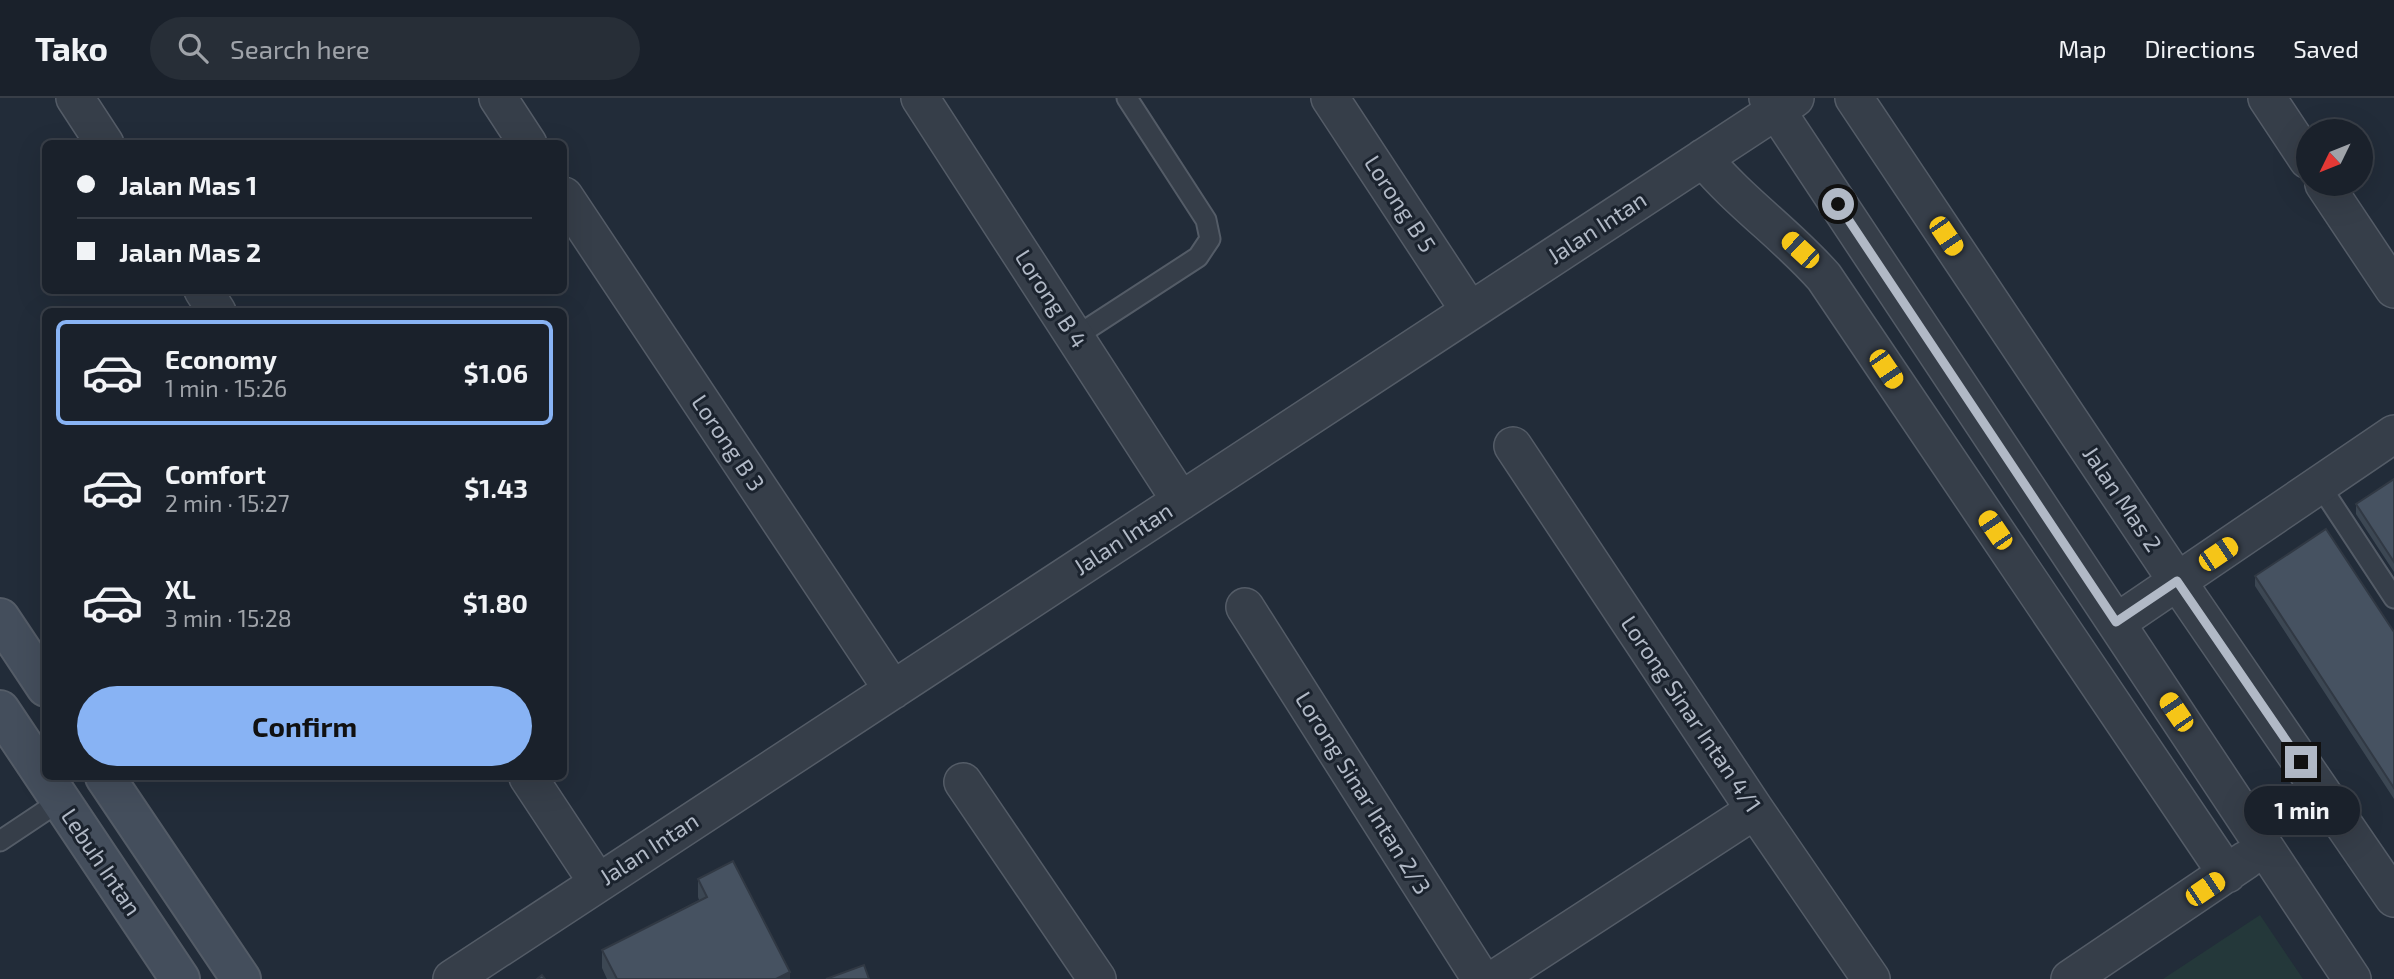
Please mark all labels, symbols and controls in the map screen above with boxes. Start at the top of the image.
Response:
search box [150,17,640,80]
text: Tako [35,28,108,68]
icon: search [174,29,212,67]
text: Search here [230,33,370,64]
text: Map [2058,34,2106,63]
text: Directions [2144,34,2255,63]
text: Saved [2293,34,2359,63]
north arrow [2296,119,2373,196]
map controls [2296,119,2373,196]
street label: Lorong B 5 [1359,150,1443,257]
text: Jalan Mas 1 [119,169,257,200]
street label: Jalan Intan [1542,185,1651,270]
route start [1822,188,1854,220]
car [1926,213,1967,259]
car [1778,228,1823,272]
text: Jalan Mas 2 [119,236,261,267]
street label: Lorong B 4 [1010,244,1094,353]
icon: car [81,341,144,404]
text: Economy [165,343,277,374]
car [1866,346,1907,392]
text: $1.06 [464,357,528,388]
text: 1 min · 15:26 [165,374,287,402]
street label: Lorong B 3 [686,389,771,496]
street label: Jalan Mas 2 [2077,440,2168,556]
icon: car [81,456,144,519]
text: Comfort [165,458,266,489]
text: $1.43 [464,472,528,503]
text: 2 min · 15:27 [165,489,290,517]
street label: Jalan Intan [1068,496,1177,581]
car [1975,507,2016,553]
car [2195,534,2242,574]
icon: car [81,571,144,634]
text: XL [165,573,196,604]
text: $1.80 [463,587,528,618]
text: 3 min · 15:28 [165,604,292,632]
street label: Lorong Sinar Intan 4/1 [1616,610,1768,817]
button: Confirm [77,686,532,766]
street label: Lorong Sinar Intan 2/3 [1290,686,1438,899]
car [2156,689,2197,735]
route end [2285,746,2317,778]
callout: 1 min [2243,786,2359,836]
text: 1 min [2274,796,2330,824]
street label: Lebuh Intan [56,803,148,920]
street label: Jalan Intan [594,806,703,891]
car [2182,869,2229,909]

